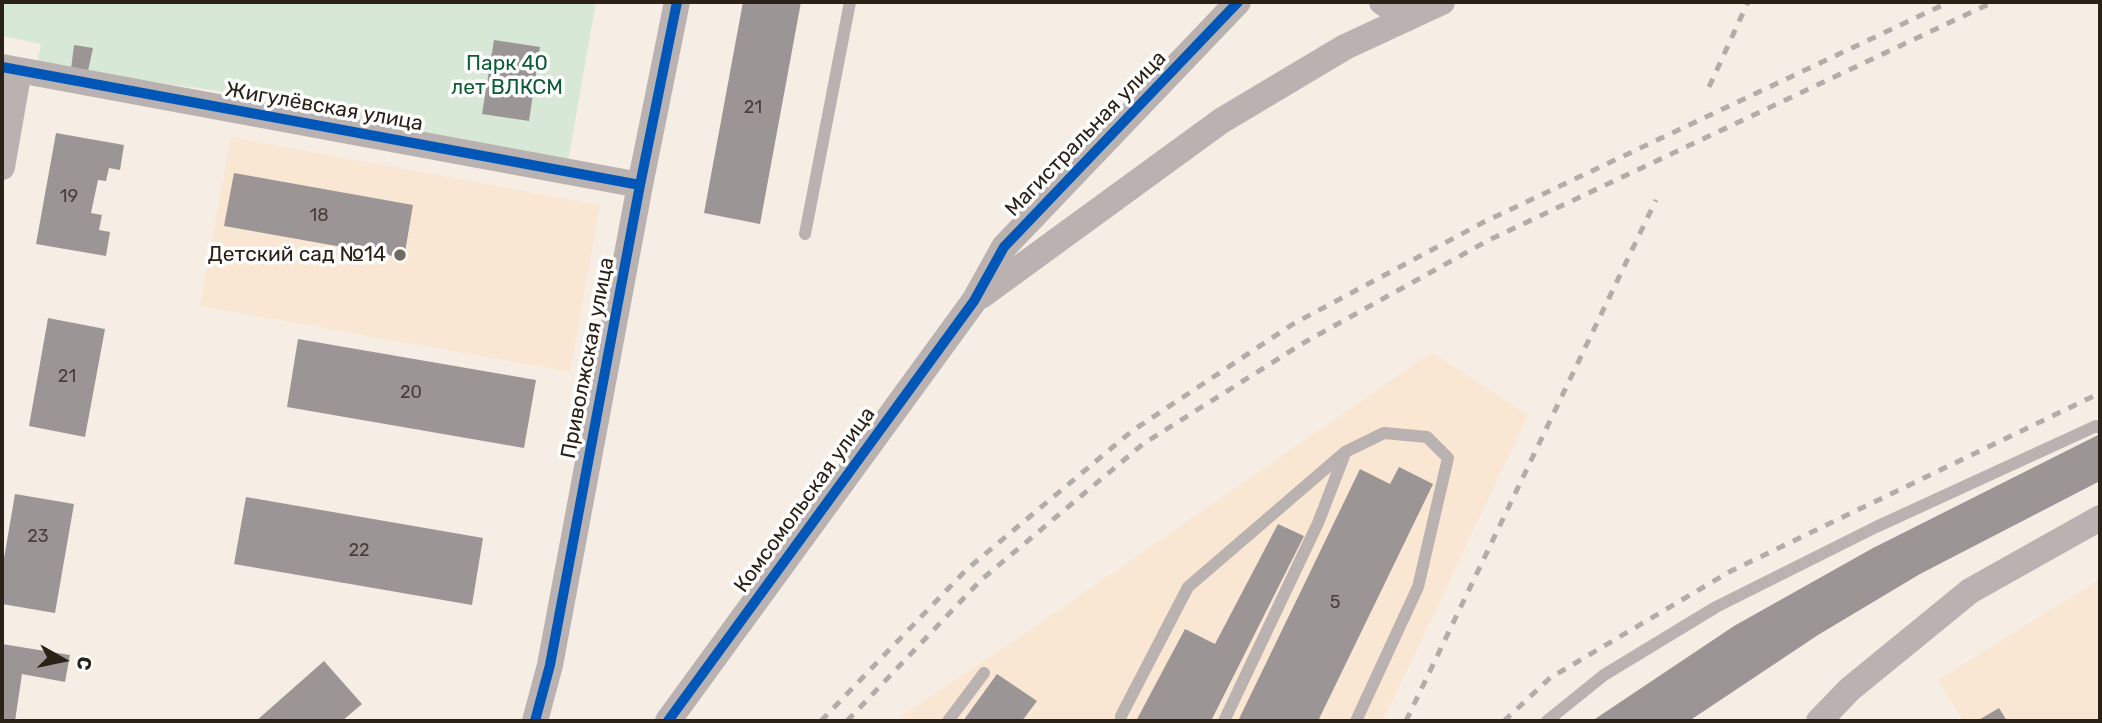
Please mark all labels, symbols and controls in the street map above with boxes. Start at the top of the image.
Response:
street label: Магистральная улица [1000,46,1172,222]
park label: Парк 40 лет ВЛКСМ [451,51,563,101]
street label: Жигулёвская улица [223,77,425,137]
house number: 21 [744,97,762,119]
house number: 19 [60,186,78,208]
house number: 18 [309,205,329,227]
place label: Детский сад №14 [208,242,386,268]
marker: Детский сад №14 [392,247,408,263]
street label: Приволжская улица [556,255,620,461]
house number: 21 [58,366,76,388]
house number: 20 [400,382,422,404]
street label: Комсомольская улица [729,402,881,598]
house number: 23 [27,526,49,548]
house number: 22 [348,540,370,562]
house number: 5 [1330,592,1340,614]
north arrow [28,625,98,695]
text: С [72,655,97,672]

